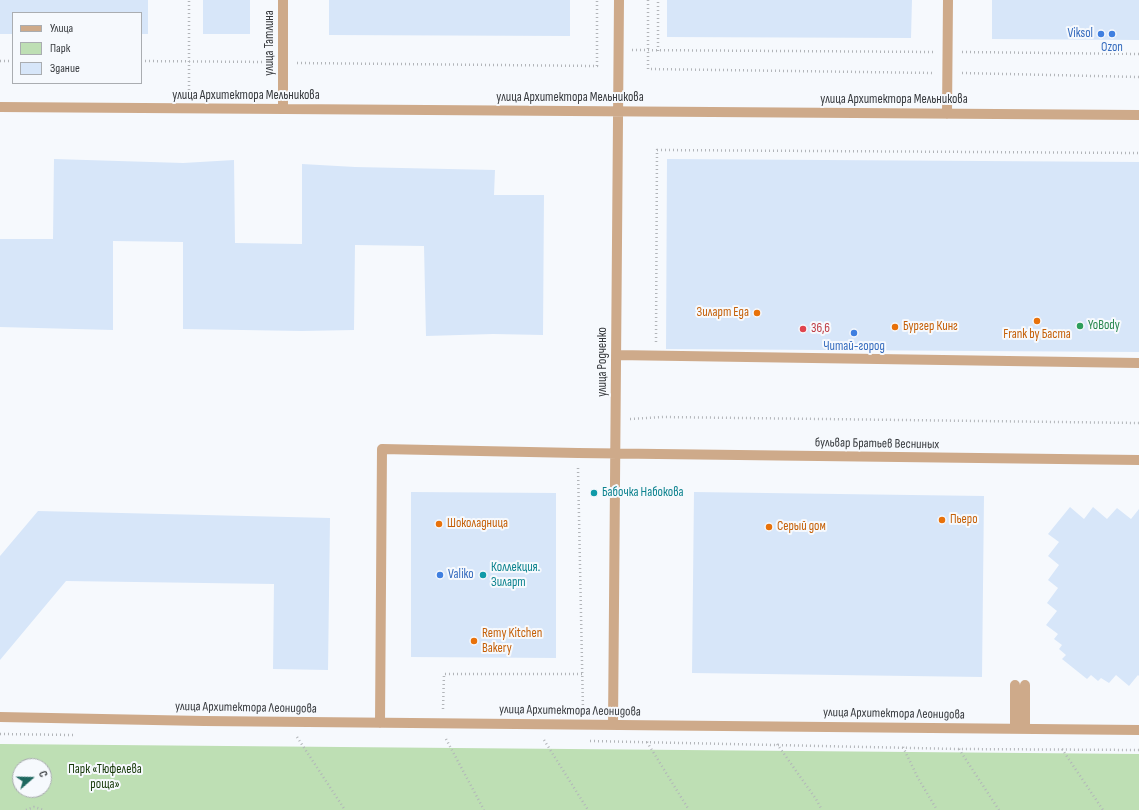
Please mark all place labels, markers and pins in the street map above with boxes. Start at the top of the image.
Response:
place label: Viksol [1067,26,1093,42]
marker: Viksol [1096,29,1106,39]
marker: Ozon [1107,29,1117,39]
place label: Ozon [1101,40,1123,56]
place label: Зиларт Еда [697,305,749,321]
marker: Зиларт Еда [752,308,762,318]
marker: Frank by Баста [1032,316,1042,326]
place label: YoBody [1088,318,1120,334]
place label: Бургер Кинг [903,319,958,335]
place label: 36,6 [811,321,830,337]
marker: YoBody [1075,321,1085,331]
marker: Бургер Кинг [890,322,900,332]
marker: 36,6 [798,324,808,334]
place label: Frank by Баста [1003,327,1071,343]
marker: Читай-город [849,328,859,338]
place label: Читай-город [823,339,885,355]
place label: Бабочка Набокова [602,485,684,501]
marker: Бабочка Набокова [589,488,599,498]
place label: Пьеро [950,512,978,528]
marker: Пьеро [937,515,947,525]
place label: Шоколадница [447,516,508,532]
marker: Шоколадница [434,519,444,529]
place label: Серый дом [777,519,826,535]
marker: Серый дом [764,522,774,532]
place label: Коллекция. Зиларт [491,560,540,591]
place label: Valiko [448,567,474,583]
marker: Valiko [435,570,445,580]
marker: Коллекция. Зиларт [478,570,488,580]
place label: Remy Kitchen Bakery [482,626,542,657]
marker: Remy Kitchen Bakery [469,636,479,646]

